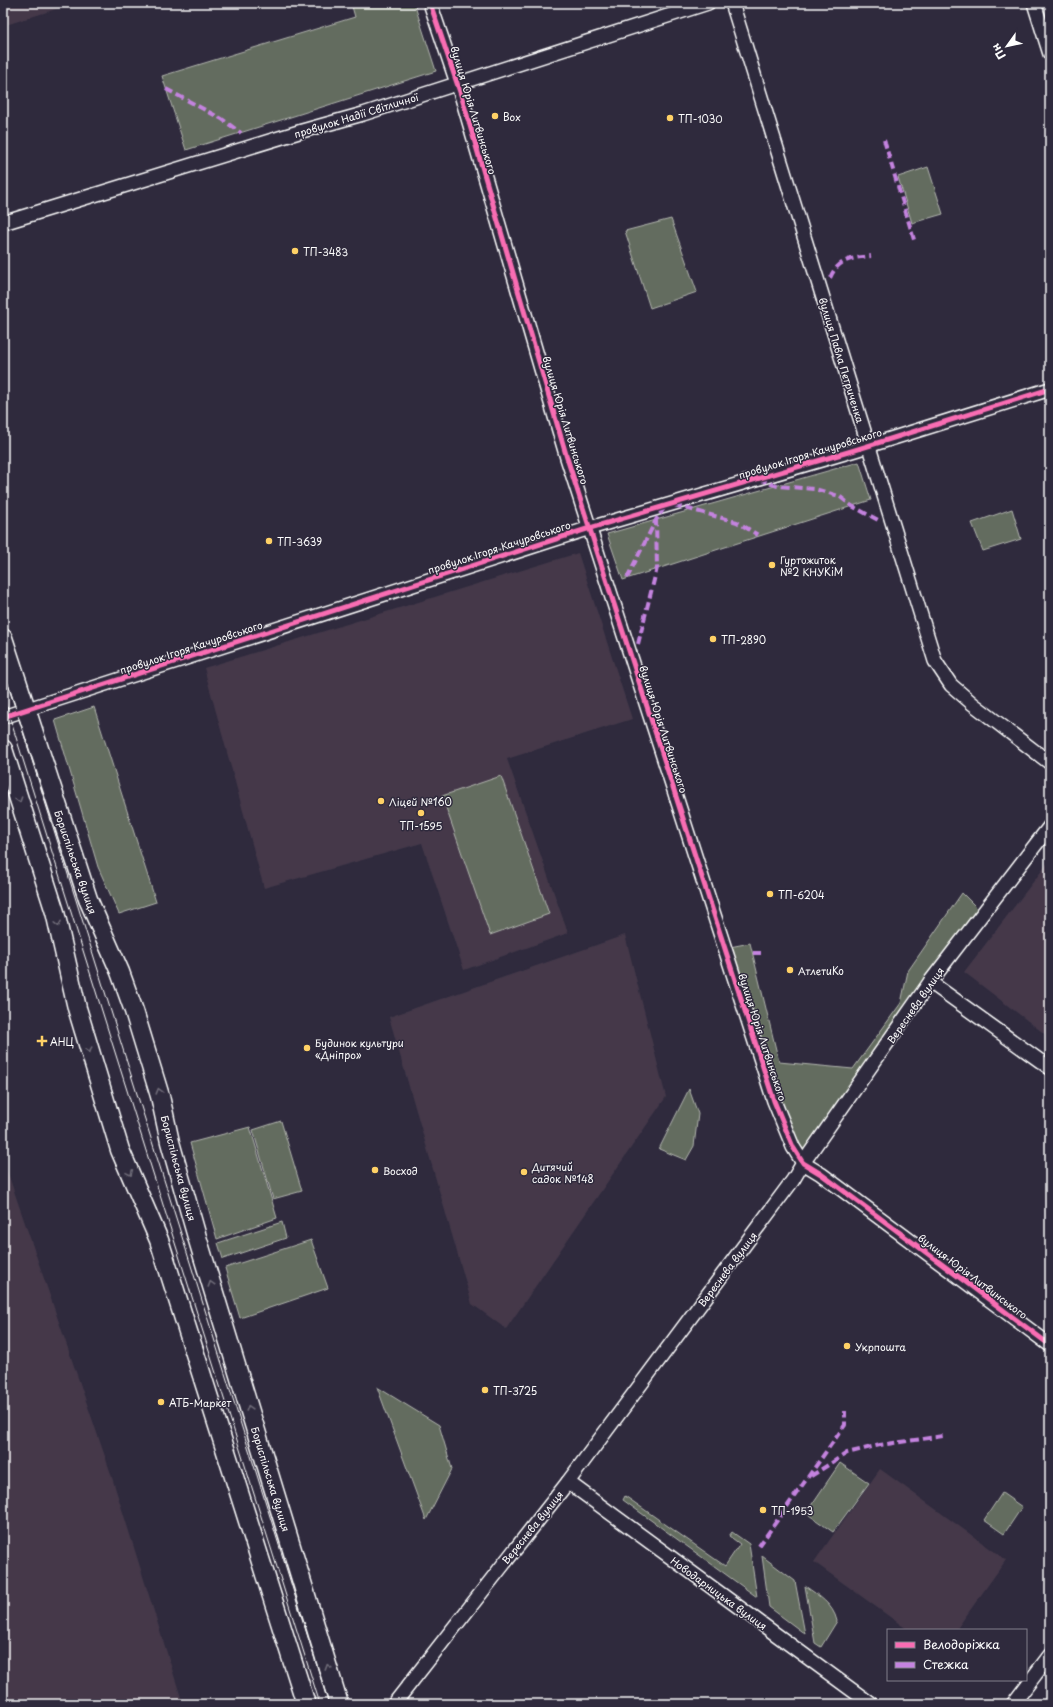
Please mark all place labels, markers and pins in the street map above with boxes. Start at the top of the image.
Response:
place label: Box [503,109,521,124]
marker: Box [490,111,500,121]
place label: ТП-1030 [678,111,723,126]
marker: ТП-1030 [665,113,675,123]
place label: ТП-3483 [303,244,348,259]
marker: ТП-3483 [290,246,300,256]
place label: ТП-3639 [277,534,322,549]
marker: ТП-3639 [264,536,274,546]
place label: Гуртожиток №2 КНУКіМ [780,552,843,579]
marker: Гуртожиток №2 КНУКіМ [767,560,777,570]
place label: ТП-2890 [721,632,766,647]
marker: ТП-2890 [708,634,718,644]
place label: Ліцей №160 [389,794,452,809]
marker: Ліцей №160 [376,796,386,806]
marker: ТП-1595 [416,808,426,818]
place label: ТП-1595 [400,818,443,833]
place label: ТП-6204 [778,887,825,902]
marker: ТП-6204 [765,889,775,899]
place label: АтлетиКо [798,963,844,978]
marker: АтлетиКо [785,965,795,975]
place label: АНЦ [50,1034,74,1049]
place label: Будинок культури «Дніпро» [315,1035,404,1062]
marker: АНЦ [37,1036,47,1046]
marker: Будинок культури «Дніпро» [302,1043,312,1053]
place label: Дитячий садок №148 [531,1159,594,1186]
place label: Восход [383,1163,418,1178]
marker: Восход [370,1165,380,1175]
marker: Дитячий садок №148 [519,1167,529,1177]
place label: Укрпошта [855,1339,906,1354]
marker: Укрпошта [842,1341,852,1351]
place label: ТП-3725 [493,1383,537,1398]
marker: ТП-3725 [480,1385,490,1395]
place label: АТБ-Маркет [169,1395,232,1410]
marker: АТБ-Маркет [156,1397,166,1407]
place label: ТП-1953 [771,1503,813,1518]
marker: ТП-1953 [758,1505,768,1515]

